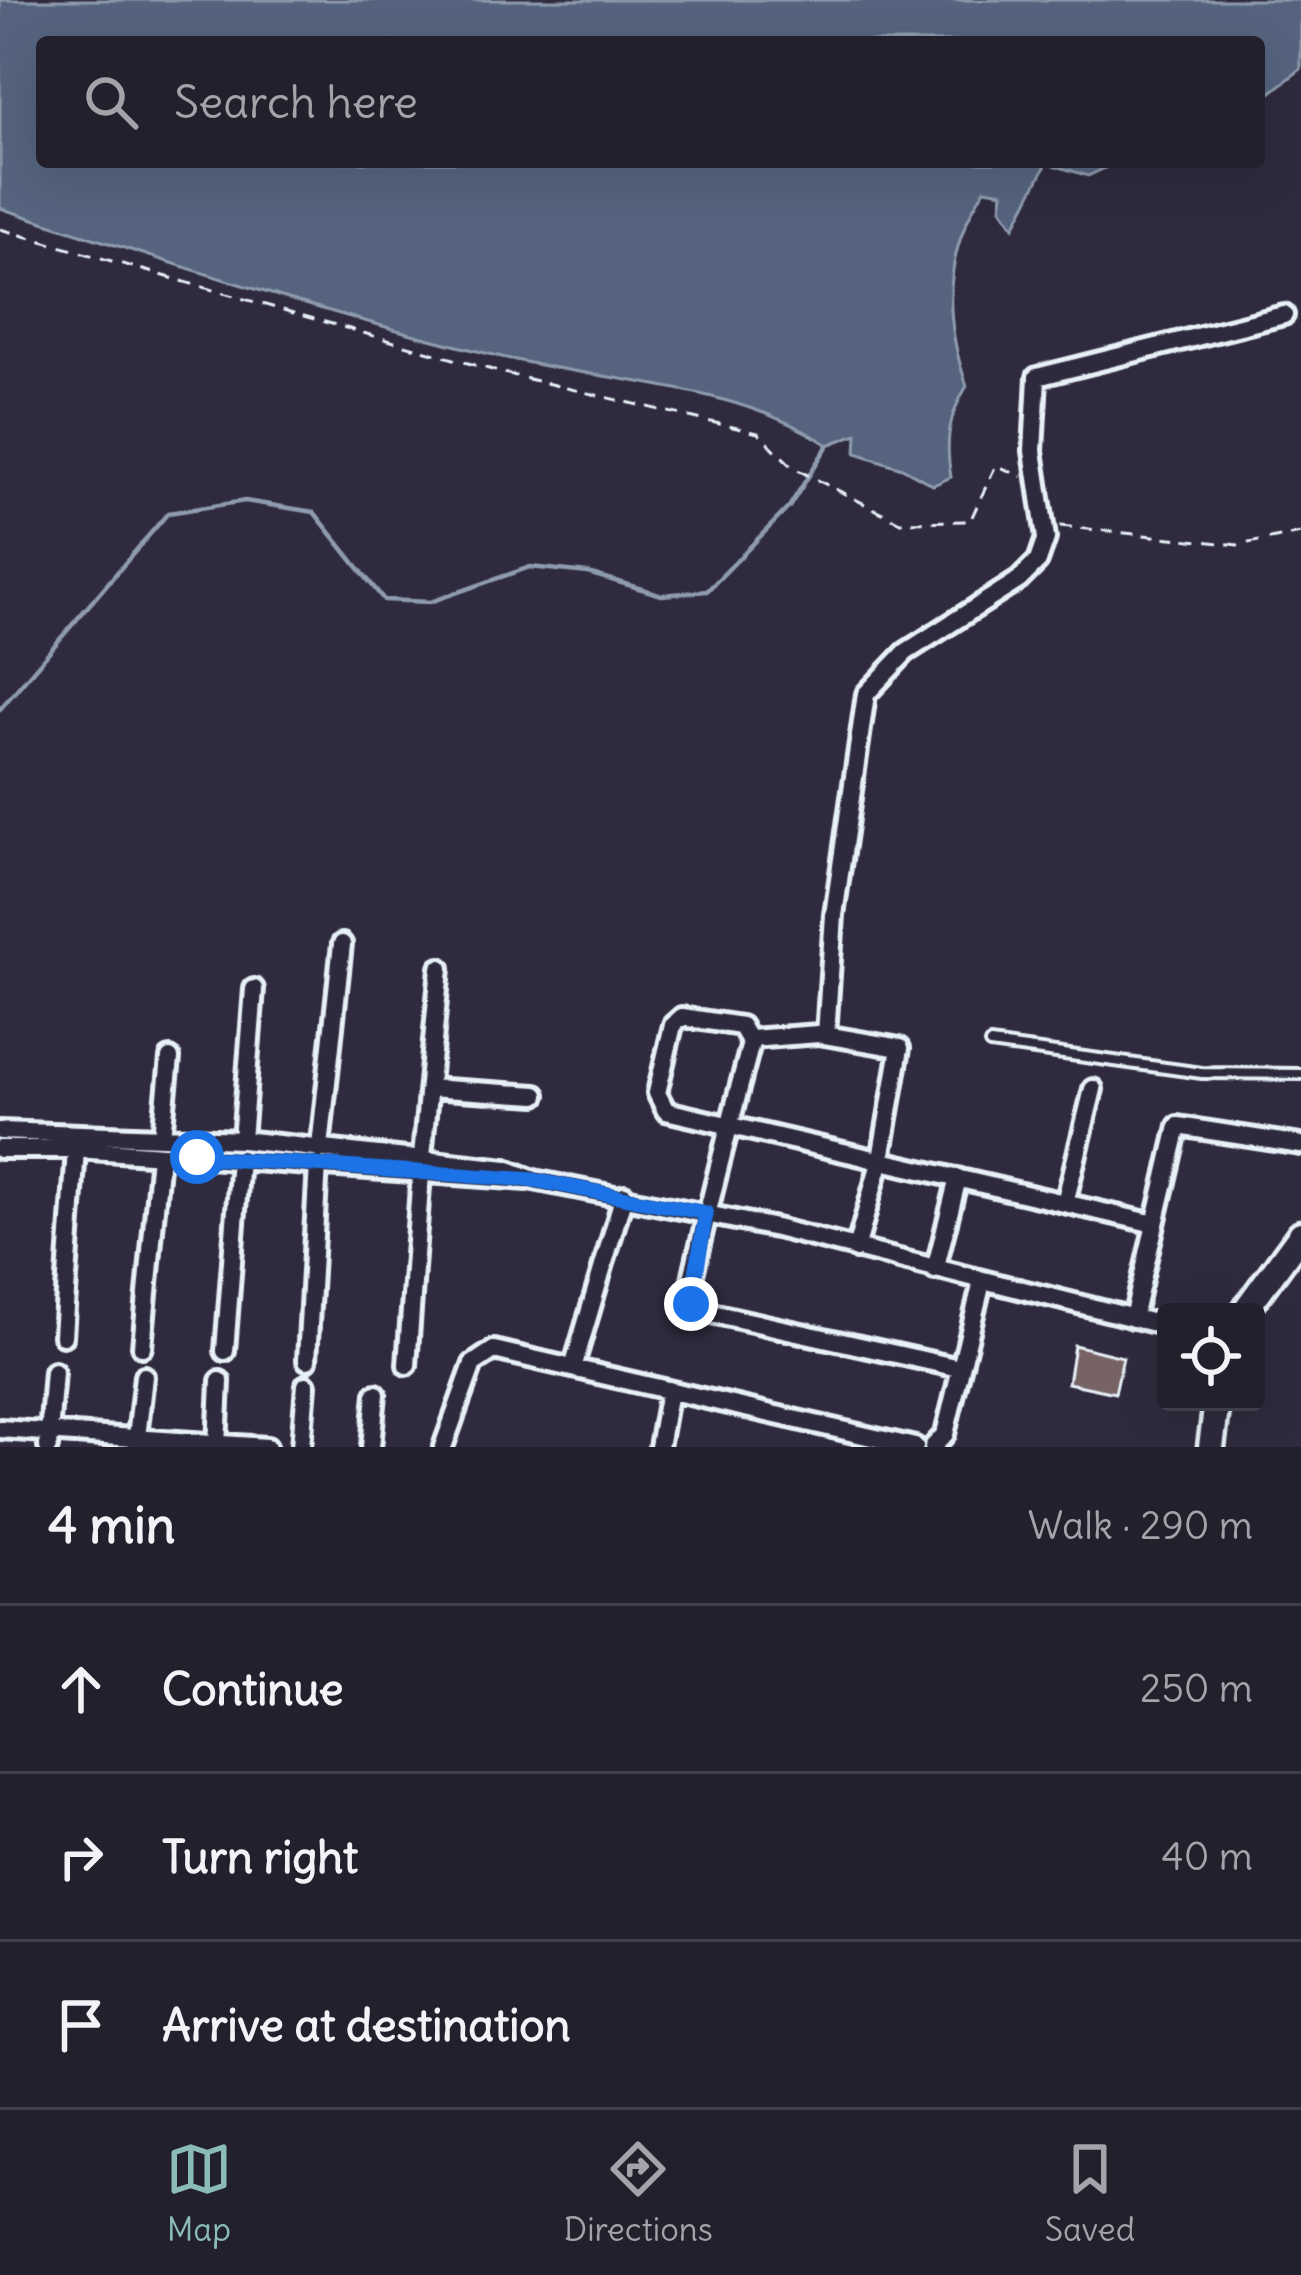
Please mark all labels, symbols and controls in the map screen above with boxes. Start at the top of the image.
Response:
search box [36,36,1265,168]
icon: search [78,69,144,135]
text: Search here [174,74,418,130]
route start [170,1130,224,1184]
route end [664,1277,718,1331]
map controls [1157,1303,1265,1411]
button: locate [1157,1303,1265,1411]
text: 4 min [48,1493,175,1557]
text: Walk · 290 m [1028,1501,1253,1550]
icon: ahead [48,1656,114,1722]
text: Continue [162,1661,344,1717]
text: 250 m [1140,1664,1253,1713]
icon: right [48,1824,114,1890]
text: Turn right [162,1829,358,1885]
text: 40 m [1161,1832,1253,1881]
icon: arrive [48,1992,114,2058]
text: Arrive at destination [162,1997,571,2053]
tab: Map [166,2136,232,2250]
tab: Directions [564,2136,713,2250]
tab: Saved [1045,2136,1135,2250]

